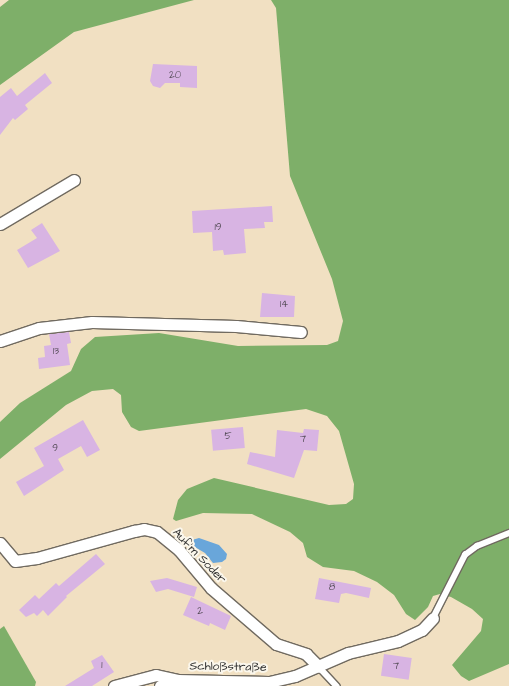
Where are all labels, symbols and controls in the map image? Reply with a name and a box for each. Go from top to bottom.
house number: 20 [169,70,181,82]
house number: 19 [215,222,221,234]
house number: 14 [280,299,288,311]
house number: 13 [53,346,59,358]
house number: 5 [224,431,232,443]
house number: 7 [300,434,306,446]
house number: 9 [52,443,58,455]
street label: Auf'm Soder [169,526,229,586]
house number: 8 [329,582,335,594]
house number: 2 [197,606,203,618]
street label: Schloßstraße [189,659,267,675]
house number: 1 [101,660,103,672]
house number: 7 [393,661,399,673]

